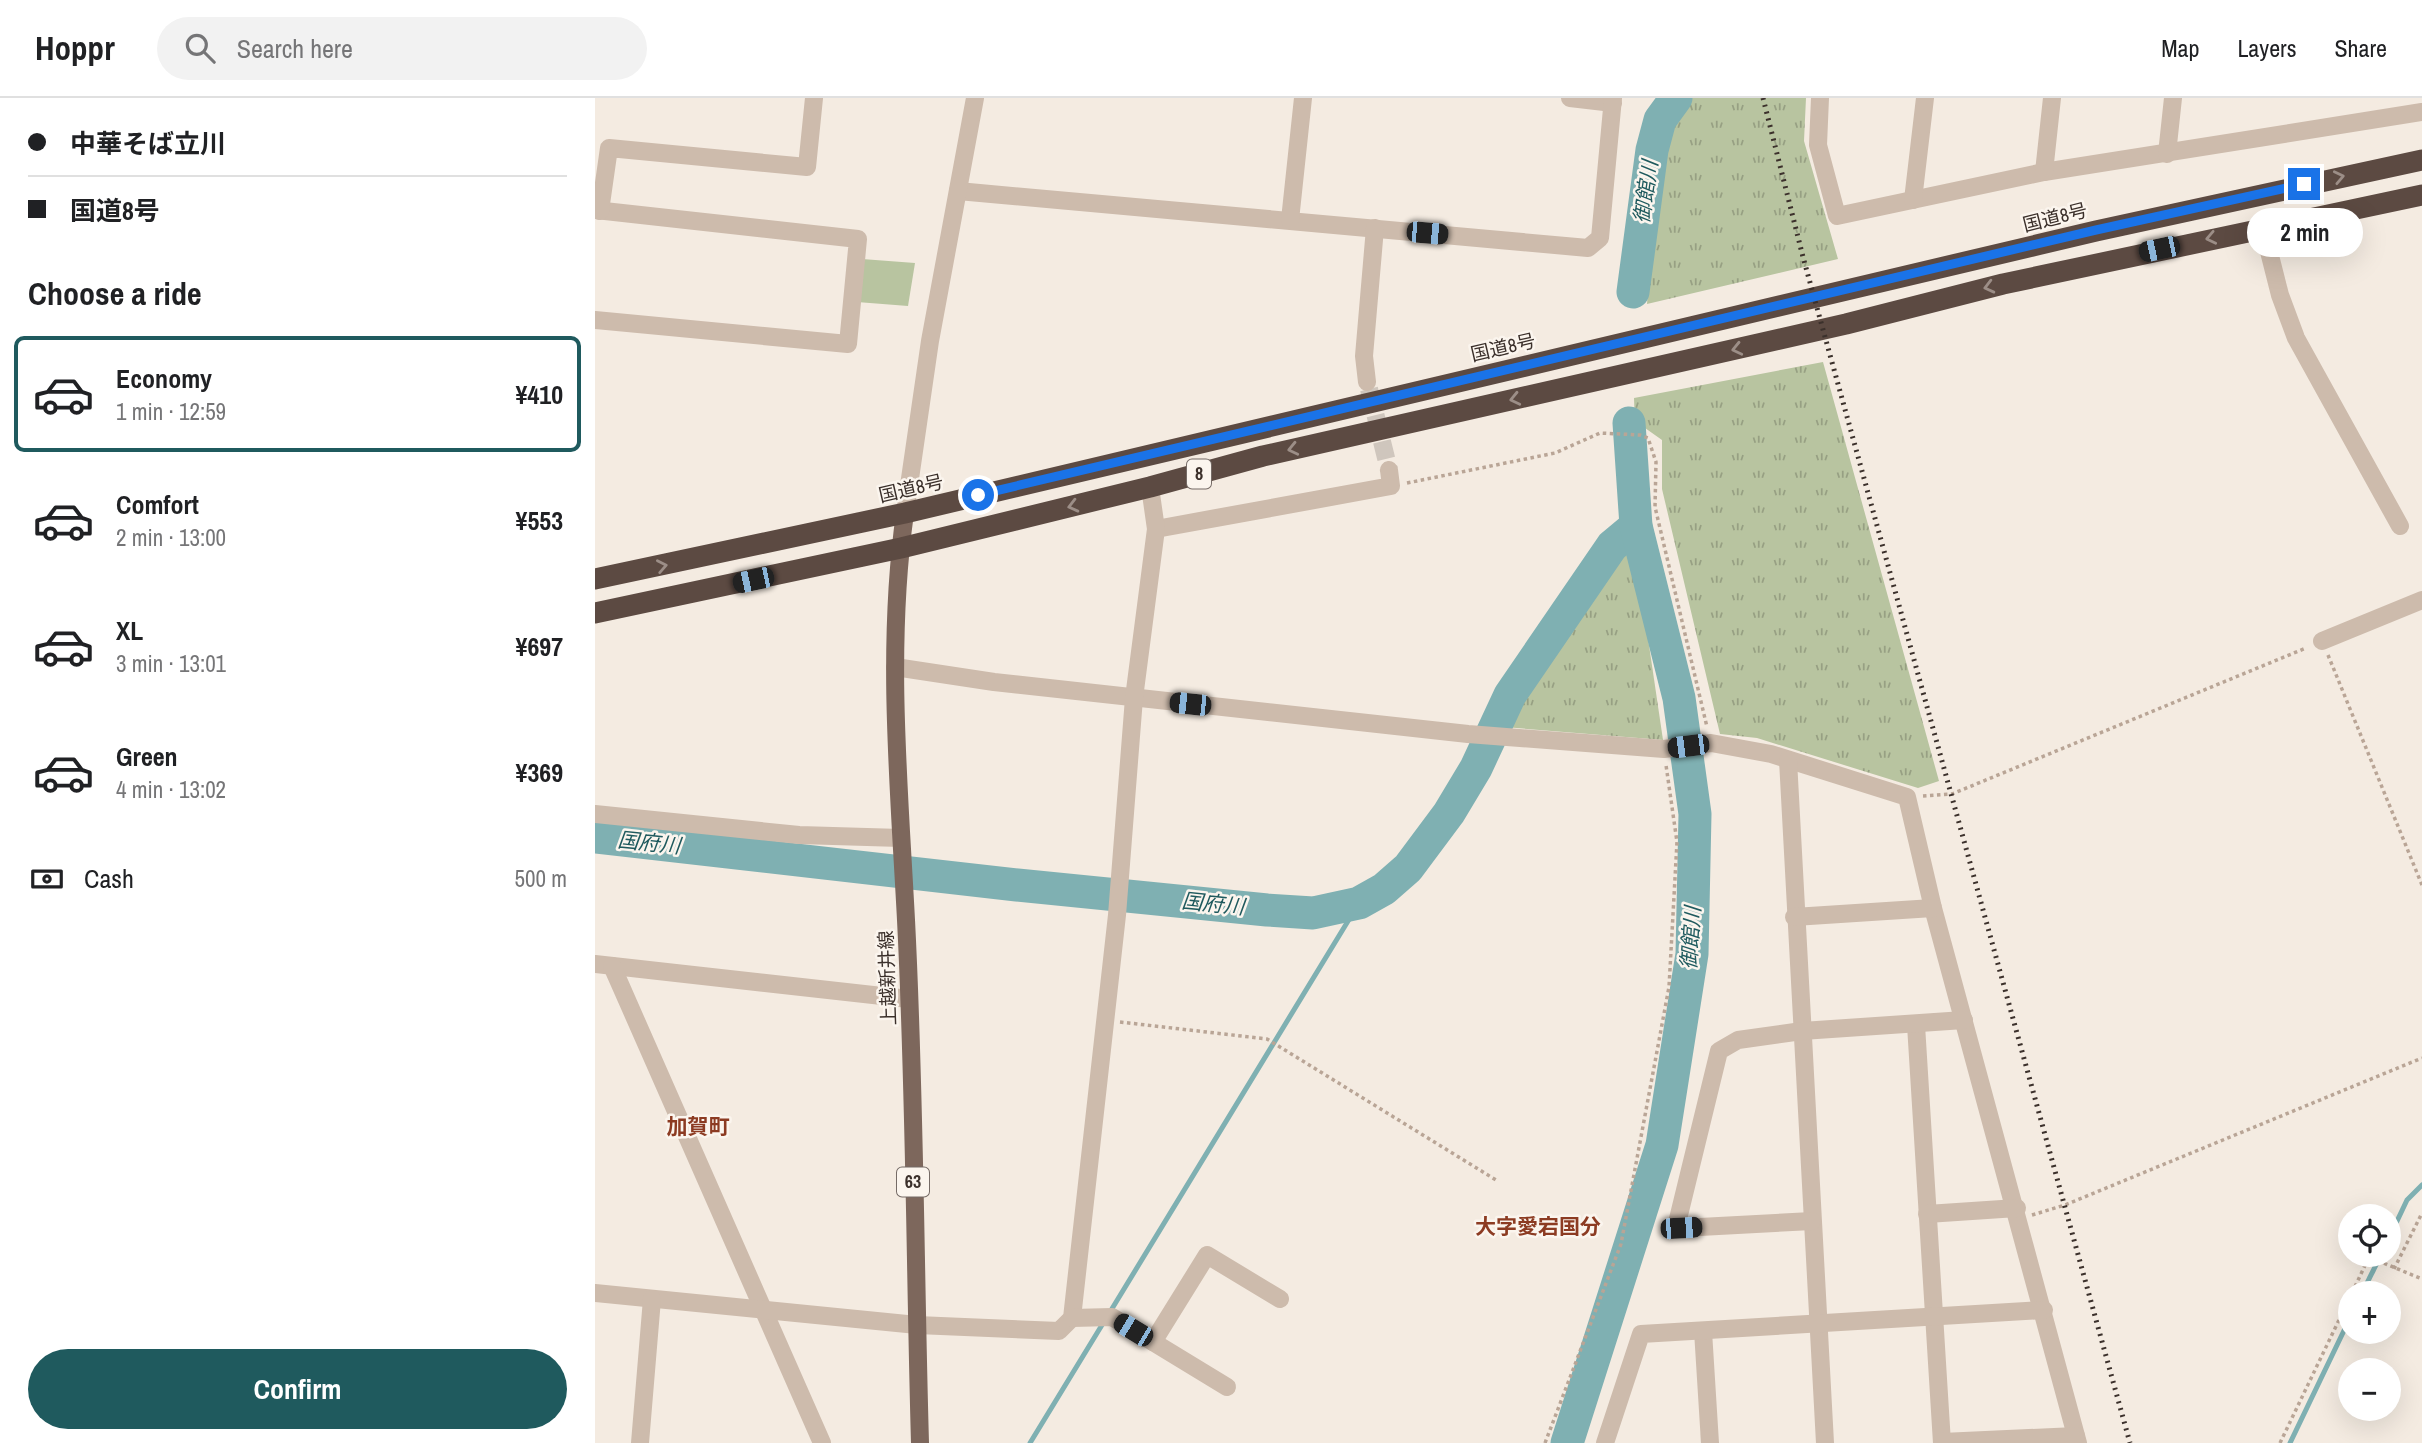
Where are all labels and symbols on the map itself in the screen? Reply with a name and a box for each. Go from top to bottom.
water label: 御館川 [1627,157,1665,225]
route end [2288,168,2320,200]
one-way arrow [2333,171,2345,186]
street label: 国道8号 [2020,196,2090,238]
callout: 2 min [2246,208,2362,258]
car [1406,221,1449,245]
one-way arrow [2205,230,2217,245]
car [2137,234,2182,264]
one-way arrow [1983,279,1995,293]
street label: 国道8号 [1468,327,1538,367]
one-way arrow [1731,340,1743,355]
one-way arrow [1509,391,1521,405]
one-way arrow [1287,441,1299,456]
road number: 8 [1187,460,1211,488]
street label: 国道8号 [876,468,946,508]
route start [962,479,994,511]
one-way arrow [1067,498,1079,512]
one-way arrow [656,559,668,574]
car [731,565,776,595]
car [1169,691,1212,717]
car [1666,733,1711,759]
water label: 国府川 [616,825,684,860]
water label: 国府川 [1180,886,1248,921]
water label: 御館川 [1674,904,1707,970]
street label: 上越新井線 [872,930,902,1026]
district label: 加賀町 [667,1112,730,1141]
road number: 63 [897,1168,929,1196]
district label: 大字愛宕国分 [1475,1212,1601,1241]
car [1660,1216,1703,1240]
car [1110,1310,1157,1350]

